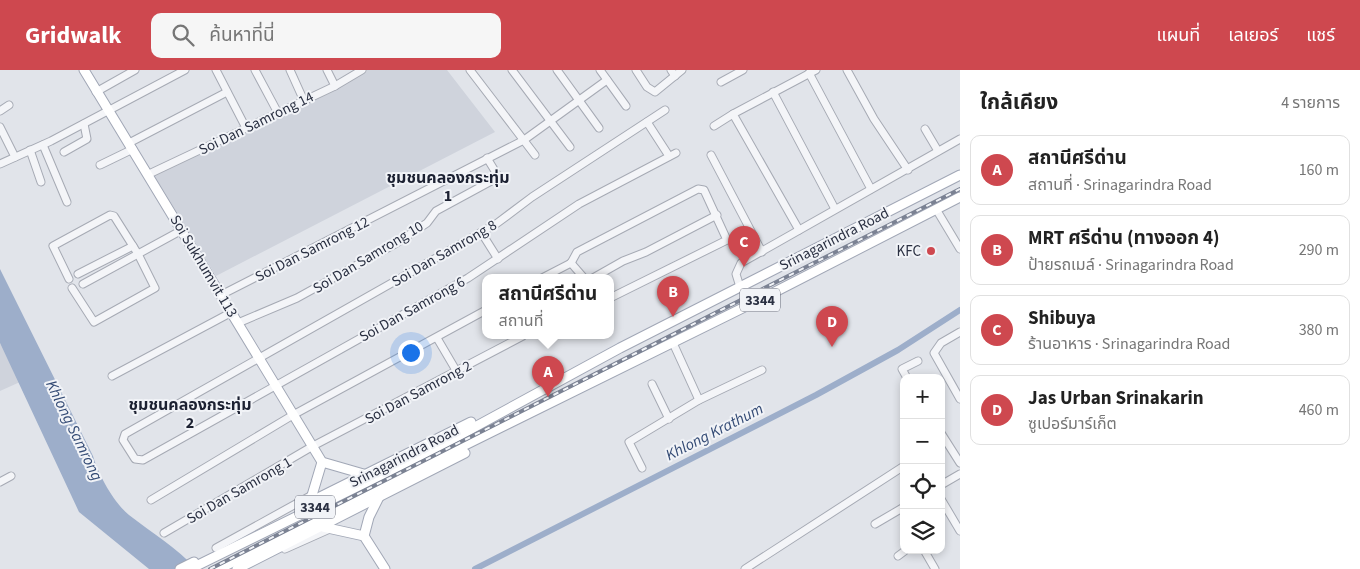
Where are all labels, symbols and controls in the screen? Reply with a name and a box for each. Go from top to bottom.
search box [151,13,501,58]
text: Gridwalk [25,18,121,53]
icon: search [169,21,197,49]
text: ค้นหาที่นี่ [209,22,275,49]
text: แผนที่ [1156,23,1200,48]
text: เลเยอร์ [1228,23,1278,48]
text: แชร์ [1306,23,1335,48]
street label: Soi Dan Samrong 14 [195,86,318,160]
text: ใกล้เคียง [980,87,1058,117]
text: 4 รายการ [1281,92,1340,114]
text: สถานีศรีด่าน [1028,145,1127,172]
text: A [992,159,1002,181]
text: 160 m [1299,159,1339,181]
district label: ชุมชนคลองกระทุ่ม 1 [386,167,510,207]
text: สถานที่ · Srinagarindra Road [1028,174,1212,196]
street label: Srinagarindra Road [776,203,893,276]
street label: Soi Sukhumvit 113 [165,211,243,322]
street label: Soi Dan Samrong 12 [251,212,373,287]
street label: Soi Dan Samrong 8 [388,215,501,292]
street label: Soi Dan Samrong 10 [309,216,428,299]
text: MRT ศรีด่าน (ทางออก 4) [1028,225,1220,252]
pin: C [728,226,760,267]
text: B [992,239,1002,261]
text: 290 m [1299,239,1339,261]
place label: KFC [896,241,921,262]
marker: KFC [925,245,937,257]
text: ป้ายรถเมล์ · Srinagarindra Road [1028,254,1234,276]
street label: Soi Dan Samrong 6 [355,272,469,347]
popup [482,274,614,339]
pin: B [657,276,689,317]
text: สถานีศรีด่าน [499,281,597,308]
road number: 3344 [740,288,780,312]
text: Shibuya [1028,305,1096,332]
pin: D [816,306,848,347]
text: สถานที่ [499,310,543,332]
text: C [992,319,1002,341]
text: 380 m [1299,319,1339,341]
text: ร้านอาหาร · Srinagarindra Road [1028,333,1231,355]
your location [398,340,424,366]
street label: Soi Dan Samrong 2 [361,355,475,429]
pin: A [532,356,564,397]
map controls [900,374,945,554]
button: + [900,374,945,419]
water label: Khlong Samrong [40,376,108,484]
text: Jas Urban Srinakarin [1028,385,1204,412]
district label: ชุมชนคลองกระทุ่ม 2 [128,394,252,434]
water label: Khlong Krathum [662,398,767,466]
text: D [992,399,1002,421]
text: 460 m [1299,399,1339,421]
text: ซูเปอร์มาร์เก็ต [1028,413,1117,435]
button: − [900,419,945,464]
street label: Srinagarindra Road [346,420,463,493]
street label: Soi Dan Samrong 1 [183,452,296,529]
button: locate [900,464,945,509]
road number: 3344 [295,496,335,518]
button: layers [900,509,945,554]

